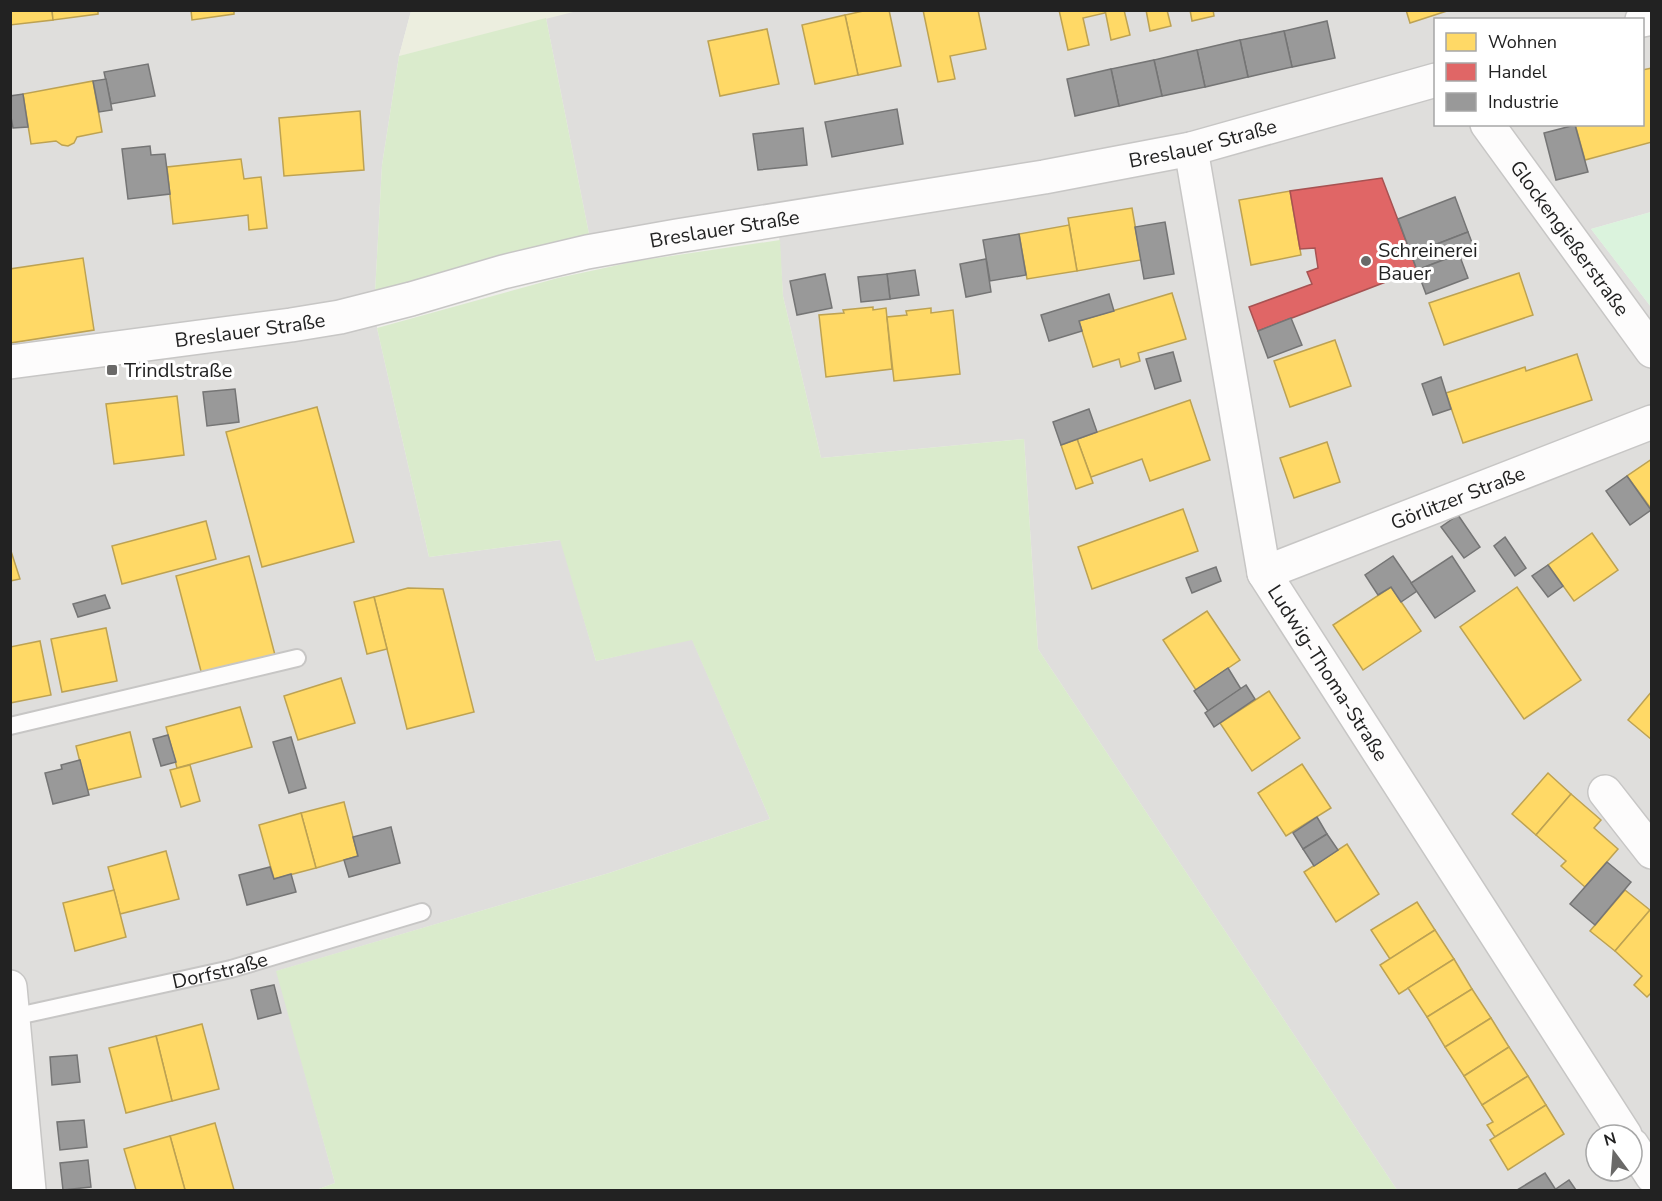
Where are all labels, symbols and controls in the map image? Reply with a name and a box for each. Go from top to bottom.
legend [1434,18,1644,126]
text: Wohnen [1488,30,1557,54]
text: Handel [1488,60,1548,84]
text: Industrie [1488,90,1559,114]
street label: Breslauer Straße [1127,112,1280,174]
street label: Glockengießerstraße [1504,155,1636,322]
street label: Breslauer Straße [647,203,801,254]
place label: Schreinerei Bauer [1378,237,1478,287]
marker: Schreinerei Bauer [1359,254,1373,268]
street label: Breslauer Straße [173,306,327,354]
place label: Trindlstraße [124,357,232,384]
marker: Trindlstraße [105,363,119,377]
street label: Görlitzer Straße [1387,459,1529,536]
street label: Ludwig-Thoma-Straße [1262,580,1395,766]
street label: Dorfstraße [170,945,271,995]
north arrow [1584,1123,1644,1183]
text: N [1601,1127,1619,1152]

